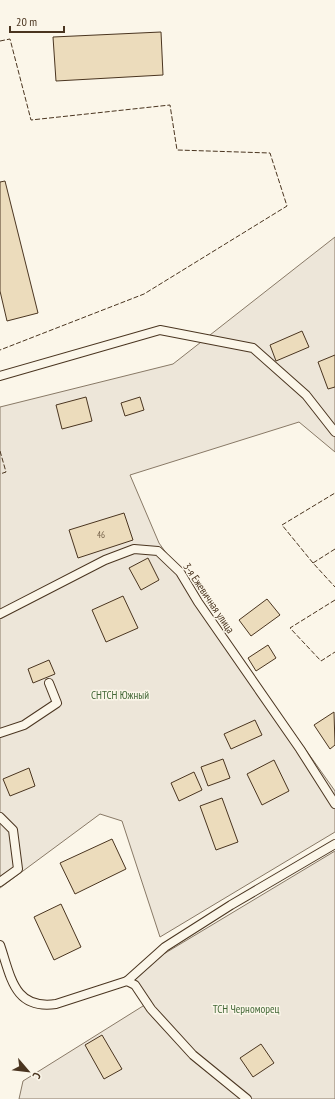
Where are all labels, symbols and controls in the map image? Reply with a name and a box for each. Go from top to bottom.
scale bar [10,8,64,34]
text: 20 m [16,14,37,29]
house number: 46 [97,529,105,540]
street label: 3-я Ежевичная улица [180,560,238,636]
park label: СНТСН Южный [91,688,149,702]
park label: ТСН Черноморец [213,1002,279,1016]
north arrow [8,1051,48,1091]
text: С [29,1070,44,1081]

